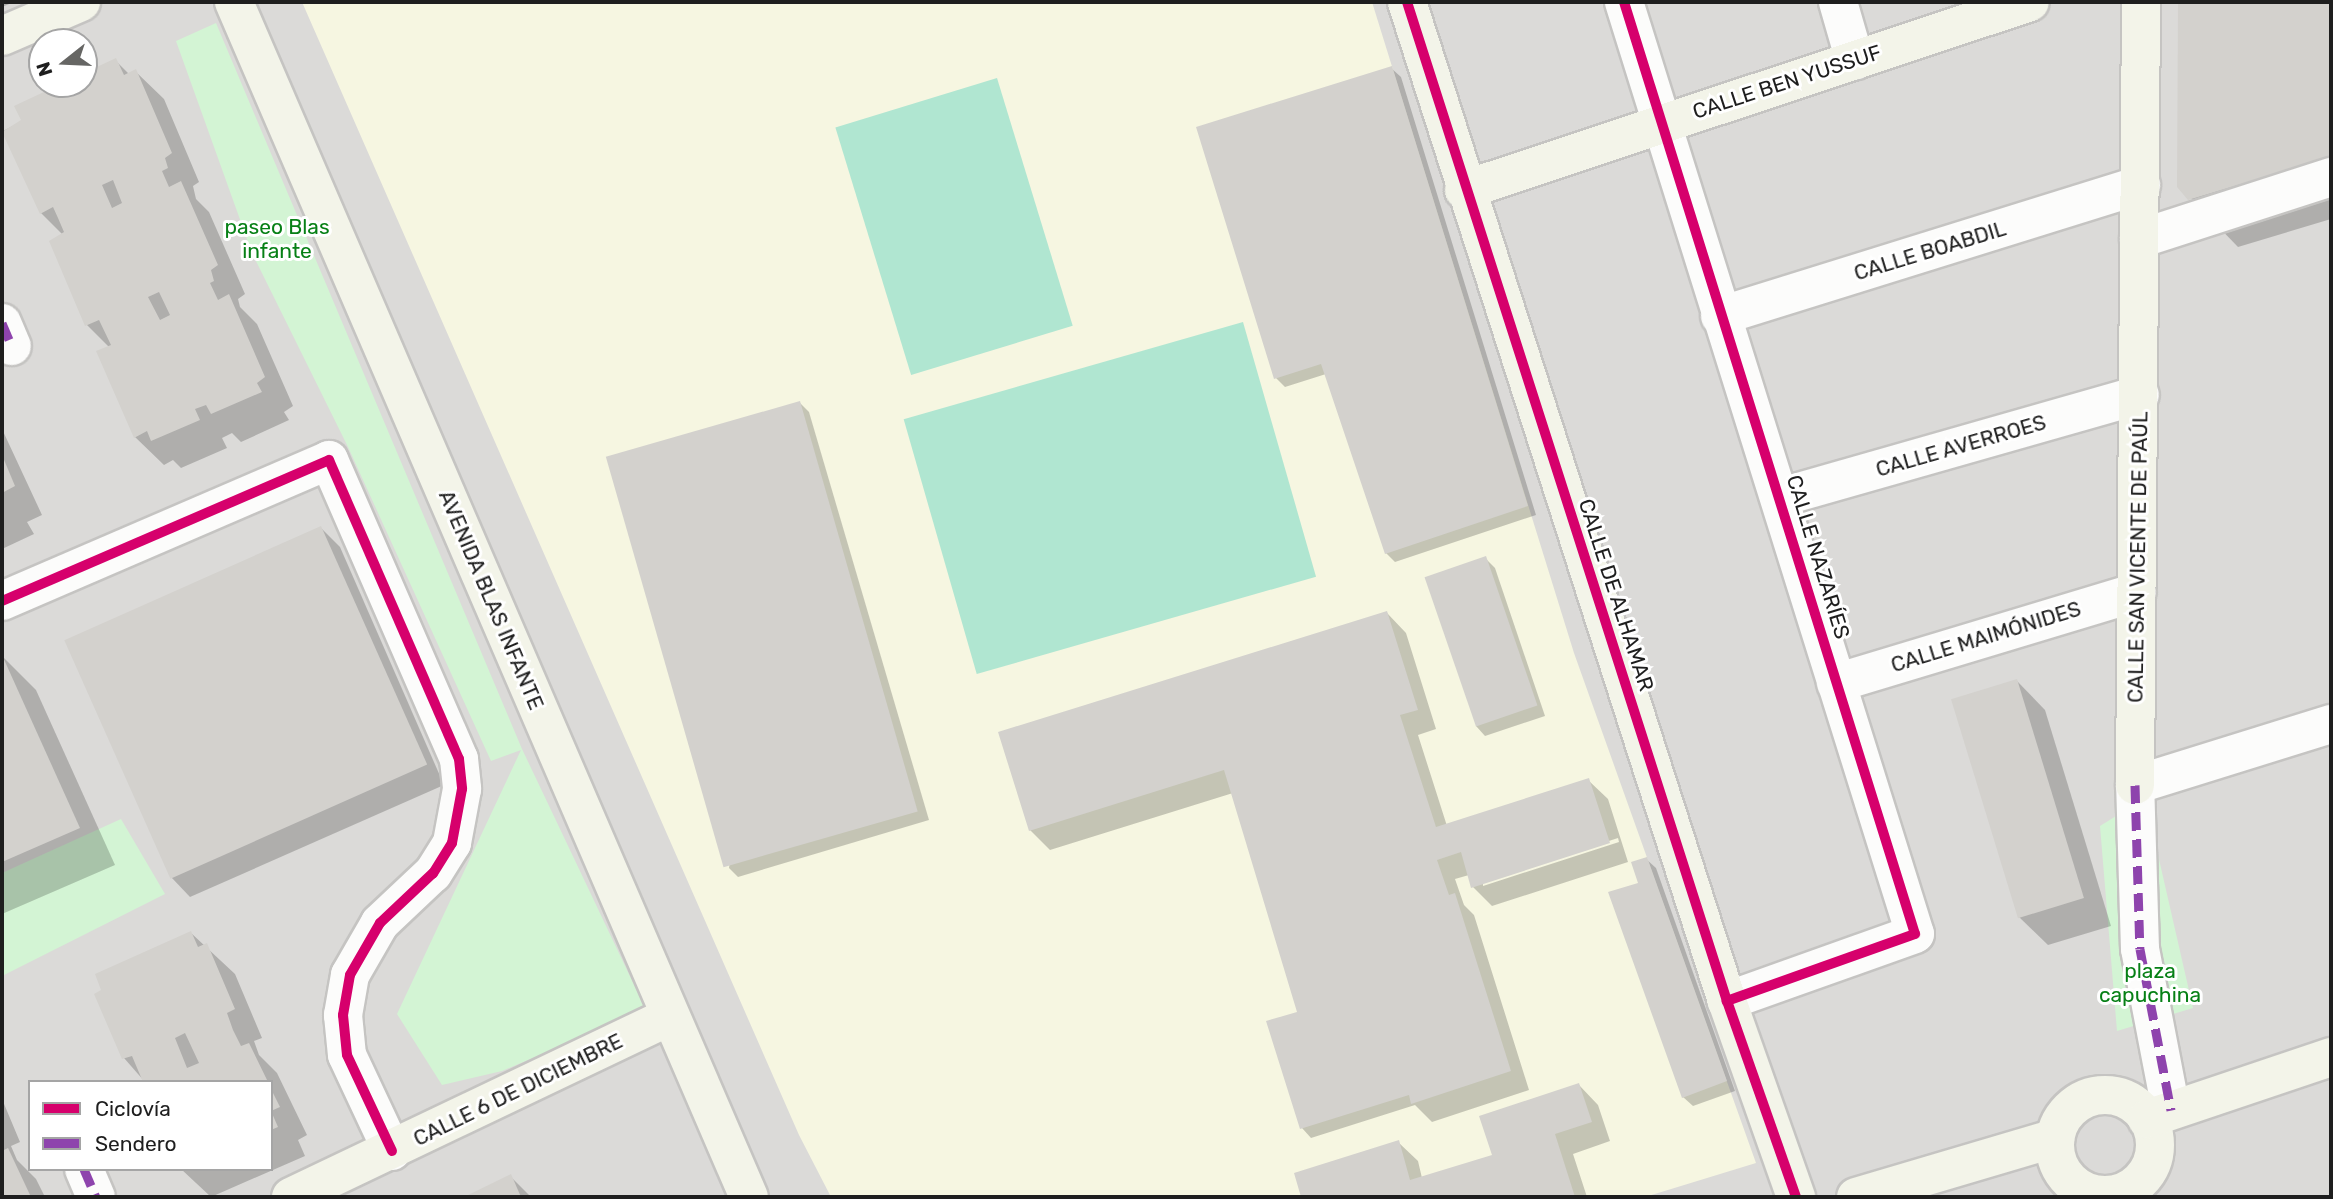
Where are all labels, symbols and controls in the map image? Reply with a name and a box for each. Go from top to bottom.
north arrow [28,28,98,98]
street label: CALLE BEN YUSSUF [1689,40,1885,124]
text: N [31,59,58,79]
park label: paseo Blas infante [224,214,330,264]
street label: CALLE BOABDIL [1851,216,2009,286]
street label: CALLE AVERROES [1873,410,2049,482]
street label: CALLE SAN VICENTE DE PAÚL [2123,411,2153,703]
street label: CALLE NAZARÍES [1781,472,1855,642]
street label: AVENIDA BLAS INFANTE [433,486,549,714]
street label: CALLE DE ALHAMAR [1573,495,1659,695]
street label: CALLE MAIMÓNIDES [1888,596,2084,678]
park label: plaza capuchina [2099,958,2201,1008]
street label: CALLE 6 DE DICIEMBRE [409,1028,627,1152]
legend [28,1080,273,1171]
text: Ciclovía [95,1096,171,1121]
text: Sendero [95,1131,177,1156]

